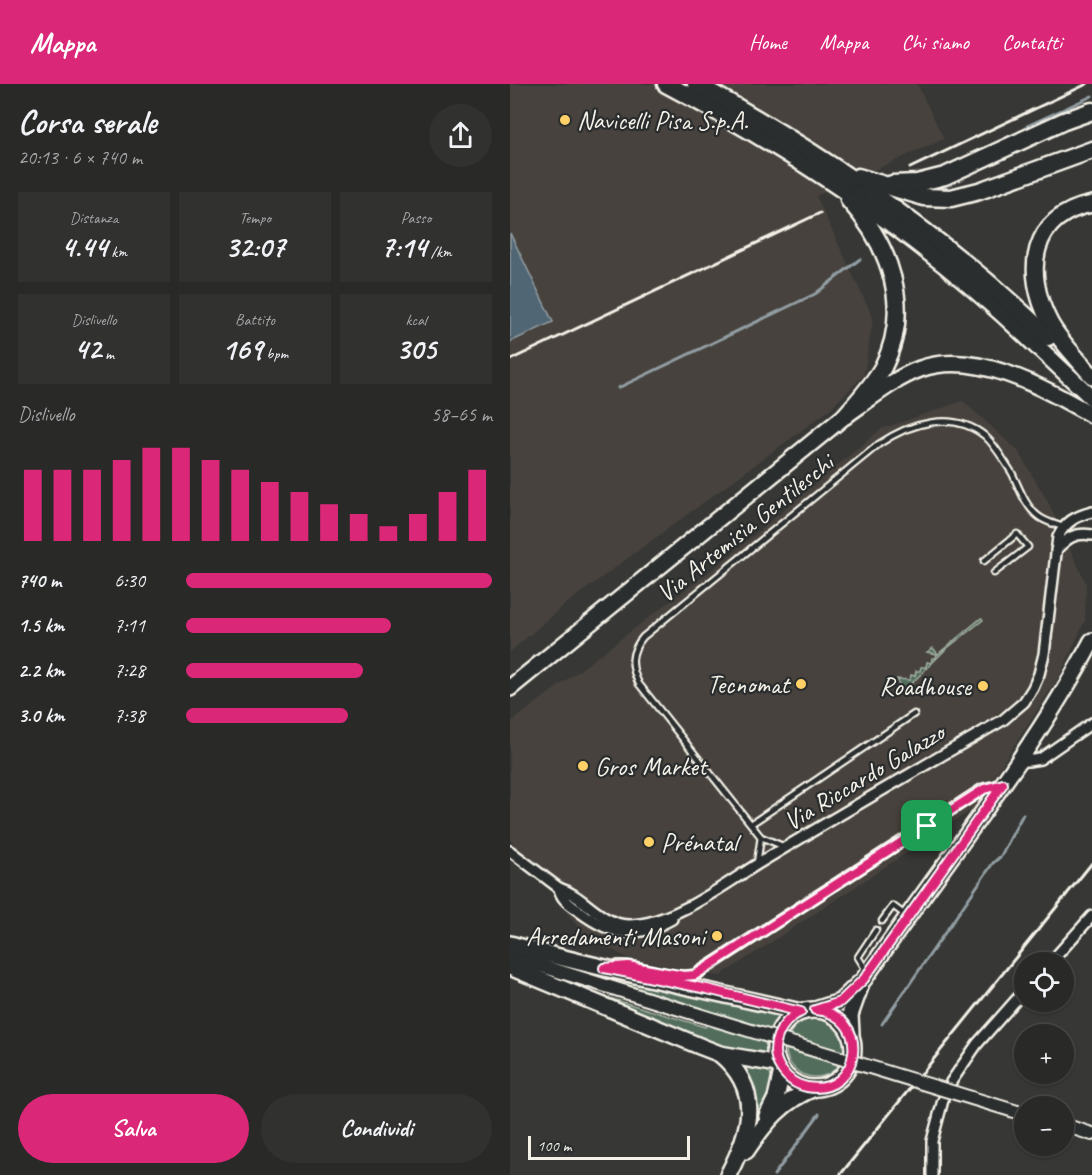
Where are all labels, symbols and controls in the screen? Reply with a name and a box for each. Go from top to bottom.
text: Mappa [30,25,96,60]
text: Home [749,29,787,55]
text: Mappa [820,29,868,55]
text: Chi siamo [901,29,969,55]
text: Contatti [1002,29,1062,55]
text: Corsa serale [18,101,157,143]
button: share [429,104,492,167]
place label: Navicelli Pisa S.p.A. [577,104,749,137]
marker: Navicelli Pisa S.p.A. [558,113,572,127]
text: 20:13 · 6 × 740 m [18,145,142,170]
text: Distanza [70,208,118,228]
text: Tempo [239,208,271,228]
text: Passo [401,208,431,228]
text: 4.44 [61,228,107,266]
text: 32:07 [225,228,285,266]
text: 7:14 [380,228,427,266]
text: km [107,242,127,262]
text: /km [427,242,452,262]
text: Dislivello [71,310,117,330]
text: Battito [235,310,275,330]
text: kcal [405,310,427,330]
text: 42 [74,330,101,368]
text: 169 [222,330,262,368]
text: 305 [396,330,436,368]
text: m [101,344,114,364]
text: bpm [262,344,288,364]
text: Dislivello [18,402,74,427]
text: 58–65 m [431,402,492,427]
street label: Via Artemisia Gentileschi [650,445,843,609]
text: 740 m [18,568,61,593]
text: 6:30 [114,568,145,593]
text: 1.5 km [18,613,64,638]
text: 7:11 [114,613,145,638]
text: 2.2 km [18,658,65,683]
text: 7:28 [114,658,145,683]
place label: Tecnomat [707,668,791,701]
place label: Roadhouse [880,670,973,703]
marker: Tecnomat [794,677,808,691]
marker: Roadhouse [976,679,990,693]
text: 3.0 km [18,703,65,728]
text: 7:38 [114,703,145,728]
street label: Via Riccardo Galazzo [778,715,953,838]
place label: Gros Market [595,750,709,783]
marker: Gros Market [576,759,590,773]
pin [901,800,952,851]
icon: arrive [910,809,943,842]
place label: Prénatal [661,826,742,859]
marker: Prénatal [642,835,656,849]
place label: Arredamenti Masoni [526,920,708,953]
marker: Arredamenti Masoni [710,929,724,943]
map controls [1014,952,1074,1156]
button: locate [1014,952,1074,1012]
button: + [1014,1024,1074,1084]
button: Salva [18,1094,249,1163]
button: Condividi [261,1094,492,1163]
button: − [1014,1096,1074,1156]
scale bar [528,1133,690,1160]
text: 100 m [537,1136,571,1156]

